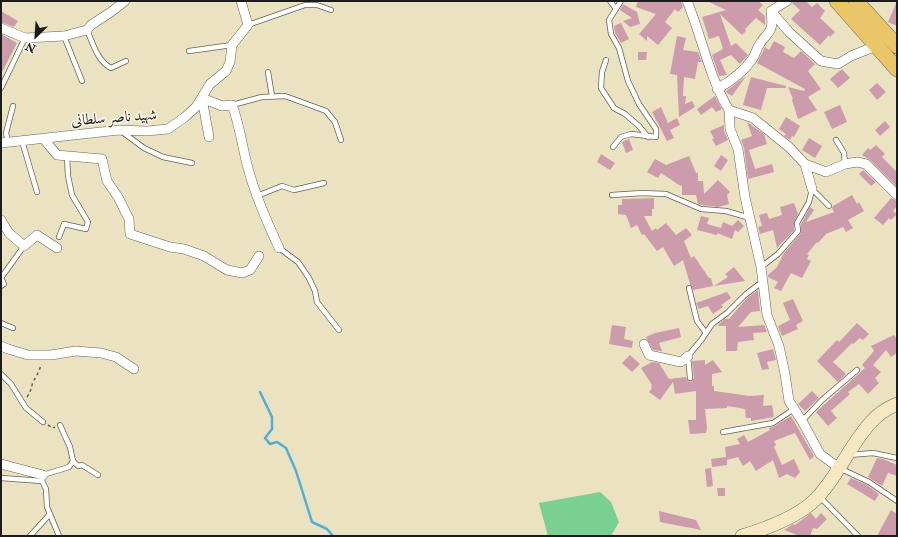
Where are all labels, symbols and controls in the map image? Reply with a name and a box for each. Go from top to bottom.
north arrow [16,16,56,56]
text: N [24,39,38,55]
street label: شهید ناصر سلطانی [71,107,157,131]

